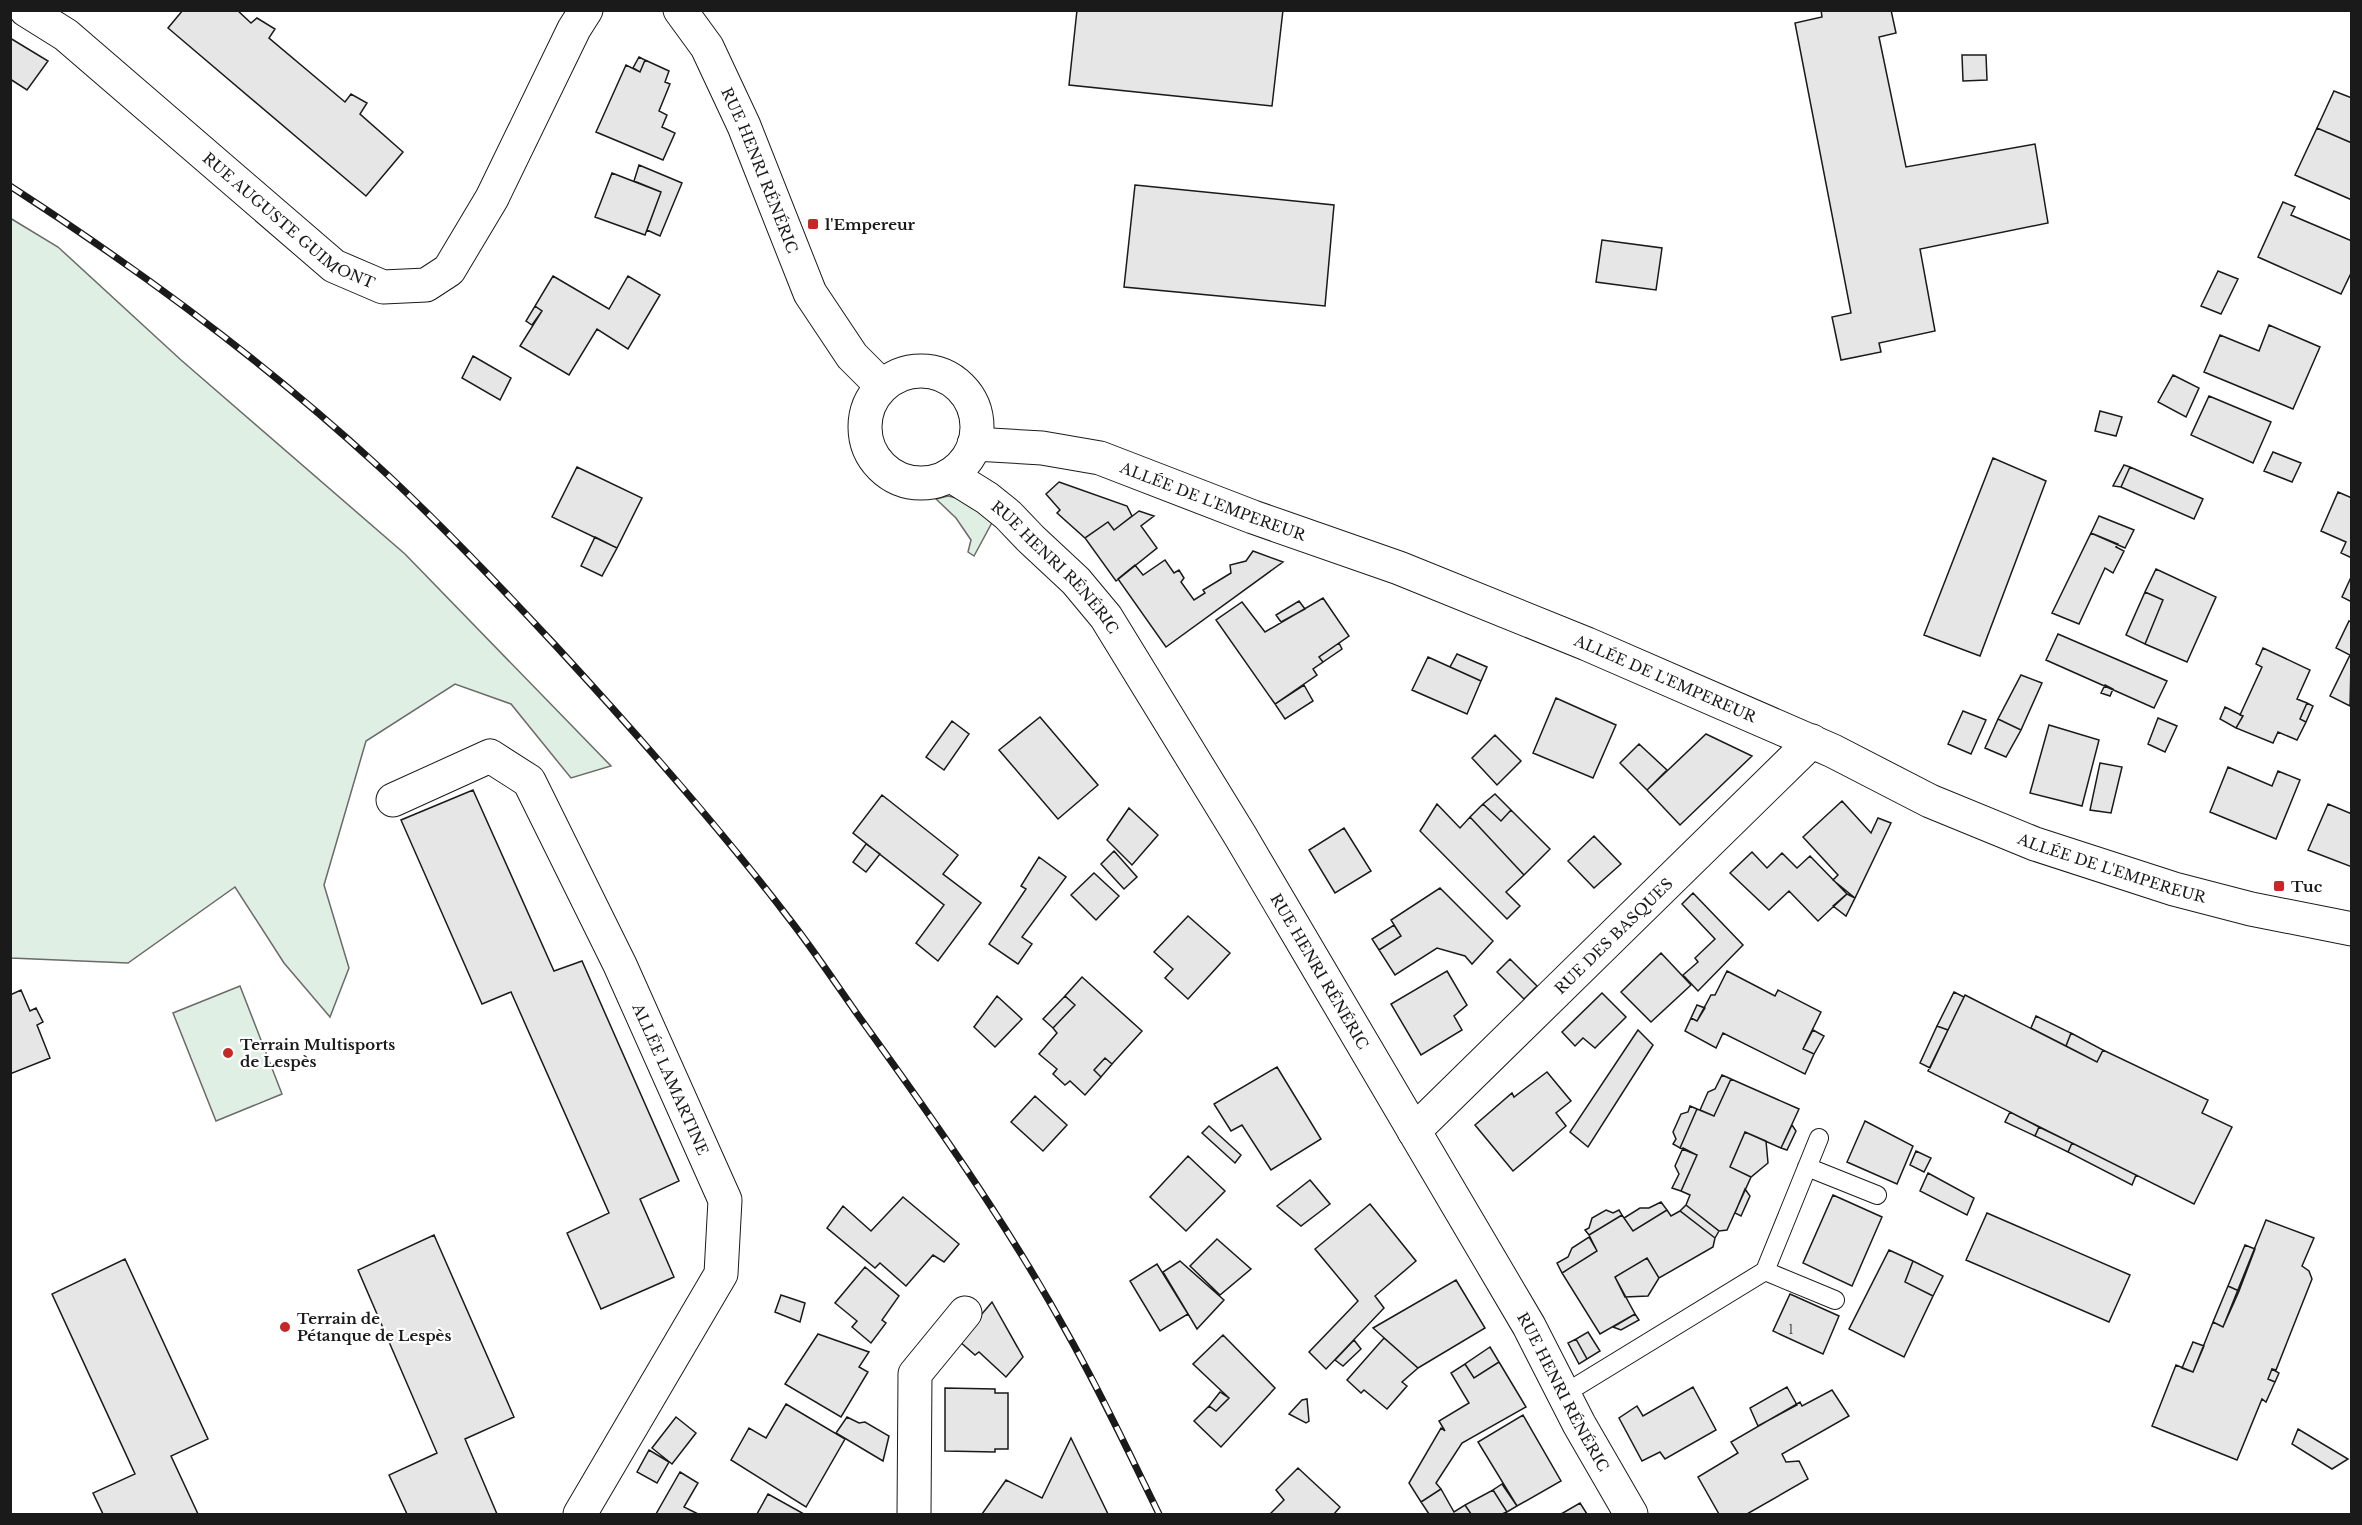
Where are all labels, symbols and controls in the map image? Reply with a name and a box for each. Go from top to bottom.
street label: RUE HENRI RÉNÉRIC [718,84,803,256]
street label: RUE AUGUSTE GUIMONT [199,148,378,292]
place label: l'Empereur [825,215,916,234]
marker: l'Empereur [806,217,820,231]
street label: ALLÉE DE L'EMPEREUR [1117,457,1309,545]
street label: RUE HENRI RÉNÉRIC [988,496,1123,637]
street label: ALLÉE DE L'EMPEREUR [1571,630,1760,727]
street label: ALLÉE DE L'EMPEREUR [2014,828,2209,907]
street label: RUE DES BASQUES [1550,874,1676,998]
place label: Tuc [2291,877,2323,896]
marker: Tuc [2272,879,2286,893]
street label: RUE HENRI RÉNÉRIC [1267,890,1373,1052]
street label: ALLÉE LAMARTINE [628,999,713,1158]
place label: Terrain Multisports de Lespès [240,1035,395,1071]
marker: Terrain Multisports de Lespès [221,1046,235,1060]
place label: Terrain de Pétanque de Lespès [297,1309,451,1345]
street label: RUE HENRI RÉNÉRIC [1513,1309,1614,1474]
marker: Terrain de Pétanque de Lespès [278,1320,292,1334]
house number: 1 [1788,1322,1794,1337]

